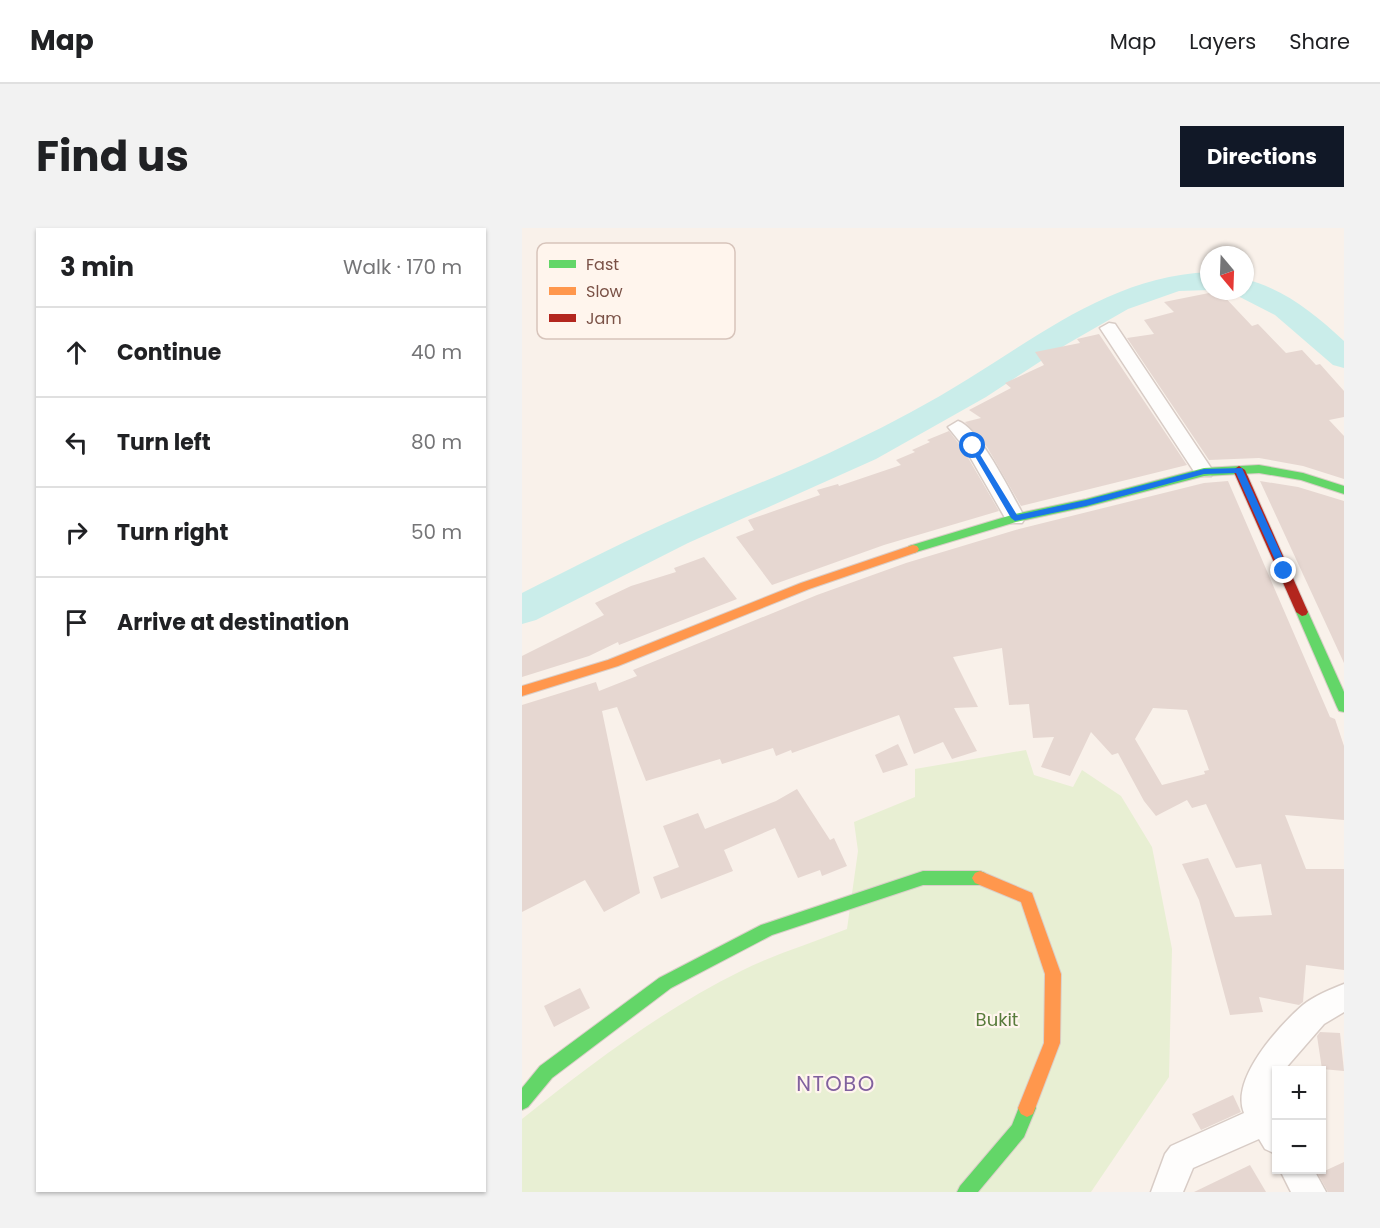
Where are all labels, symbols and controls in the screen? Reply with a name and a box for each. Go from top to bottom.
text: Map [30,21,94,60]
text: Map [1110,27,1156,56]
text: Layers [1189,27,1256,56]
text: Share [1289,27,1350,56]
button: Directions [1180,126,1344,187]
text: Find us [36,127,189,186]
legend [537,243,735,339]
north arrow [1200,246,1254,300]
text: 3 min [60,249,134,285]
text: Walk · 170 m [343,253,462,281]
text: Fast [586,253,619,276]
text: Slow [586,280,623,303]
text: Jam [586,307,622,330]
icon: ahead [60,336,93,369]
text: Continue [117,337,221,368]
text: 40 m [411,338,462,366]
icon: left [60,426,93,459]
text: Turn left [117,427,211,458]
text: 80 m [411,428,462,456]
route start [959,432,985,458]
icon: right [60,516,93,549]
text: Turn right [117,517,228,548]
text: 50 m [411,518,462,546]
route end [1270,557,1296,583]
icon: arrive [60,606,93,639]
text: Arrive at destination [117,607,349,638]
park label: Bukit [976,1007,1018,1032]
map controls [1272,1066,1326,1174]
button: + [1272,1066,1326,1120]
district label: NTOBO [796,1069,876,1098]
button: − [1272,1120,1326,1174]

